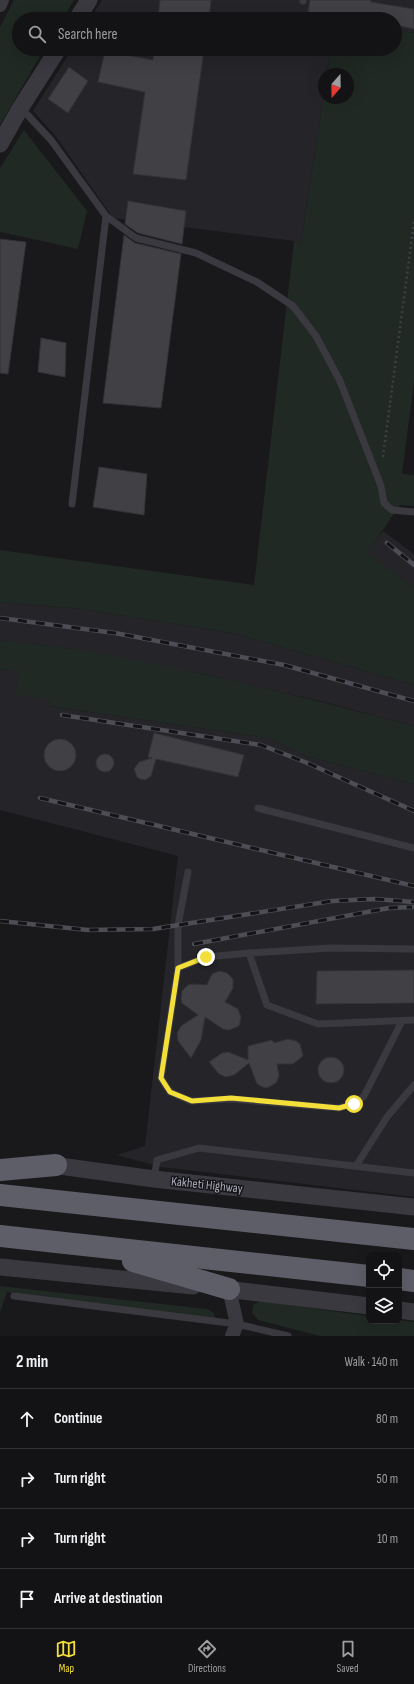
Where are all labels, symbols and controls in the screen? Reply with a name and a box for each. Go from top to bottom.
search box [12,12,402,56]
icon: search [26,23,48,45]
text: Search here [58,25,118,44]
north arrow [318,68,354,104]
route end [197,948,215,966]
route start [345,1095,363,1113]
street label: Kakheti Highway [170,1173,243,1197]
map controls [366,1252,402,1324]
button: locate [366,1252,402,1288]
button: layers [366,1288,402,1324]
text: 2 min [16,1352,48,1372]
text: Walk · 140 m [345,1354,398,1370]
icon: ahead [16,1408,38,1430]
text: Continue [54,1409,103,1428]
text: 80 m [376,1411,398,1427]
icon: right [16,1468,38,1490]
text: Turn right [54,1469,106,1488]
text: 50 m [377,1471,398,1487]
icon: right [16,1528,38,1550]
text: Turn right [54,1529,106,1548]
text: 10 m [377,1531,398,1547]
icon: arrive [16,1588,38,1610]
text: Arrive at destination [54,1589,163,1608]
tab: Map [55,1638,77,1675]
tab: Directions [188,1638,226,1675]
tab: Saved [337,1638,359,1675]

